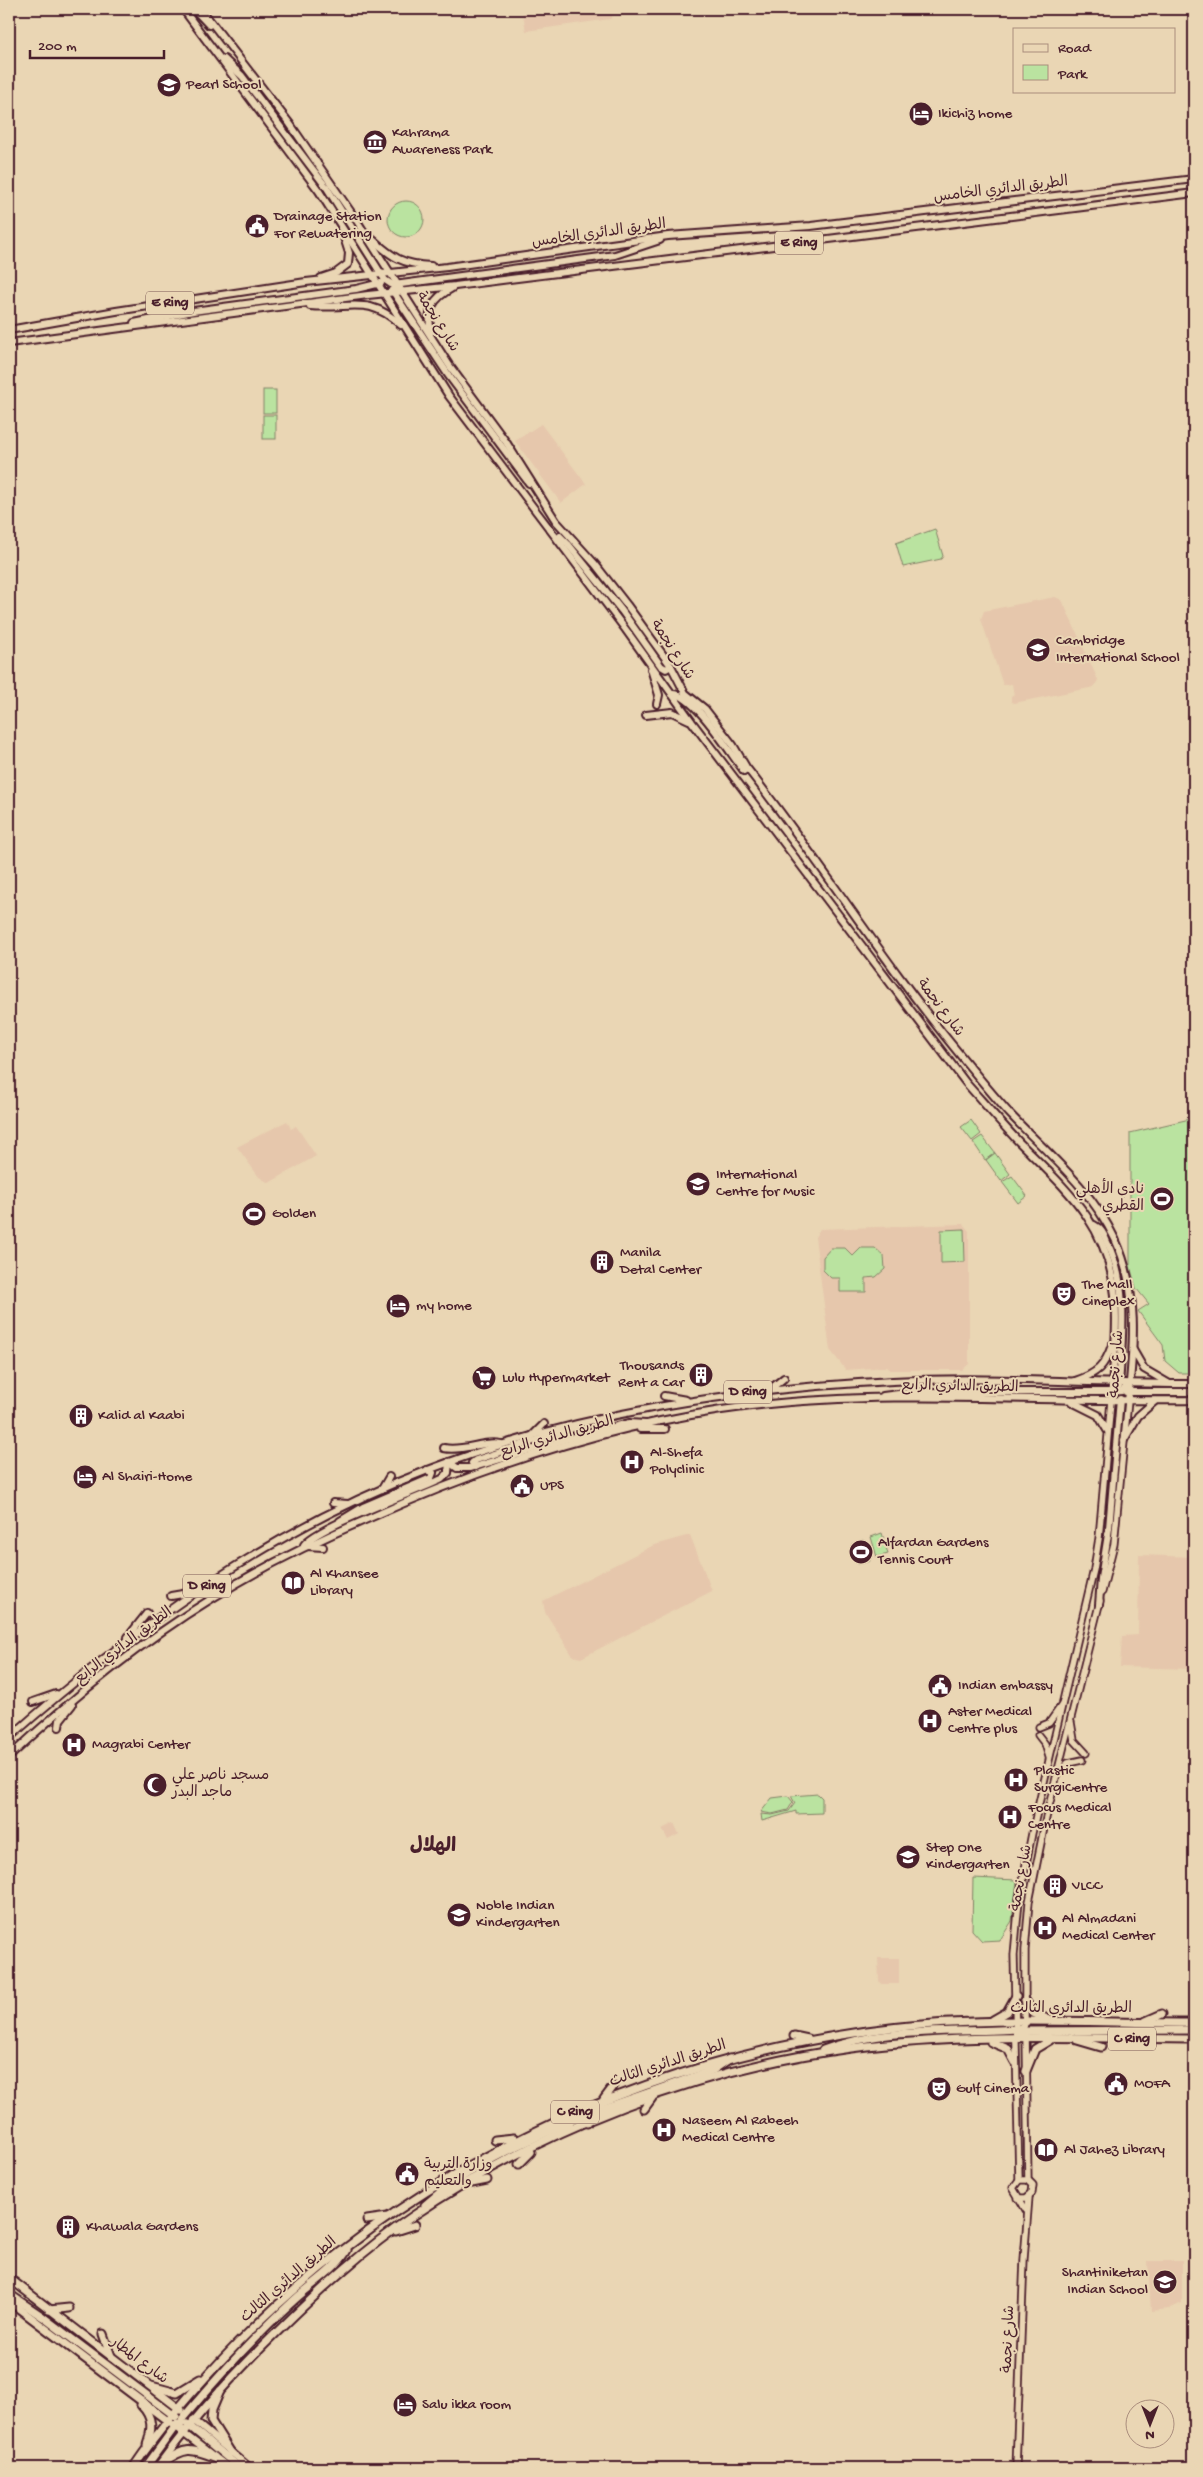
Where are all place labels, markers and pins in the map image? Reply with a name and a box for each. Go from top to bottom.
school or university icon: Pearl School [156,72,182,98]
place label: Pearl School [185,76,262,94]
hotel icon: Ikichiz home [908,101,934,127]
place label: Ikichiz home [938,105,1013,123]
place label: Kahrama Awareness Park [392,124,493,159]
museum icon: Kahrama Awareness Park [362,129,388,155]
place label: Drainage Station For Rewatering [273,208,382,243]
public building icon: Drainage Station For Rewatering [244,213,270,239]
place label: Cambridge International School [1056,632,1180,667]
school or university icon: Cambridge International School [1025,637,1051,663]
place label: International Centre for Music [716,1166,815,1201]
school or university icon: International Centre for Music [685,1171,711,1197]
place label: نادي الأهلي القطري [1076,1178,1144,1216]
sports icon: نادي الأهلي القطري [1149,1186,1175,1212]
sports icon: Golden [241,1201,267,1227]
place label: Golden [272,1205,316,1223]
place label: Manila Detal Center [619,1244,703,1279]
building icon: Manila Detal Center [589,1249,615,1275]
place label: The Mall Cineplex [1081,1276,1135,1311]
theatre icon: The Mall Cineplex [1051,1281,1077,1307]
hotel icon: my home [385,1293,411,1319]
place label: my home [416,1297,472,1315]
place label: Thousands Rent a Car [618,1357,686,1392]
building icon: Thousands Rent a Car [688,1362,714,1388]
supermarket icon: Lulu Hypermarket [471,1365,497,1391]
place label: Lulu Hypermarket [502,1369,612,1387]
building icon: Kalid al Kaabi [68,1403,94,1429]
place label: Kalid al Kaabi [98,1407,185,1425]
place label: Al-Shefa Polyclinic [649,1444,705,1479]
hospital icon: Al-Shefa Polyclinic [619,1449,645,1475]
hotel icon: Al Shairi-Home [72,1464,98,1490]
place label: Al Shairi-Home [102,1468,193,1486]
public building icon: UPS [509,1473,535,1499]
place label: UPS [540,1477,564,1495]
place label: Alfardan Gardens Tennis Court [877,1534,989,1569]
sports icon: Alfardan Gardens Tennis Court [848,1539,874,1565]
place label: Al Khansee Library [310,1565,379,1600]
library icon: Al Khansee Library [280,1570,306,1596]
public building icon: Indian embassy [927,1673,953,1699]
place label: Indian embassy [958,1677,1053,1695]
place label: Aster Medical Centre plus [948,1703,1032,1738]
hospital icon: Aster Medical Centre plus [917,1708,943,1734]
hospital icon: Magrabi Center [61,1732,87,1758]
place label: Magrabi Center [92,1736,191,1754]
place label: Plastic SurgiCentre [1033,1762,1108,1797]
place label: مسجد ناصر علي ماجد البدر [171,1767,269,1802]
hospital icon: Plastic SurgiCentre [1003,1767,1029,1793]
mosque icon: مسجد ناصر علي ماجد البدر [142,1772,168,1798]
place label: Focus Medical Centre [1027,1799,1112,1834]
hospital icon: Focus Medical Centre [997,1804,1023,1830]
place label: Step One Kindergarten [926,1839,1010,1874]
school or university icon: Step One Kindergarten [895,1844,921,1870]
building icon: VLCC [1042,1873,1068,1899]
place label: VLCC [1071,1877,1103,1895]
place label: Noble Indian Kindergarten [476,1897,560,1932]
school or university icon: Noble Indian Kindergarten [446,1902,472,1928]
place label: Al Almadani Medical Center [1062,1910,1156,1945]
hospital icon: Al Almadani Medical Center [1032,1915,1058,1941]
public building icon: MOFA [1103,2071,1129,2097]
place label: MOFA [1134,2075,1171,2093]
theatre icon: Gulf Cinema [926,2076,952,2102]
place label: Gulf Cinema [956,2080,1030,2098]
place label: Naseem Al Rabeeh Medical Centre [682,2112,799,2147]
hospital icon: Naseem Al Rabeeh Medical Centre [651,2117,677,2143]
library icon: Al Jahez Library [1033,2137,1059,2163]
place label: Al Jahez Library [1064,2141,1166,2159]
place label: وزارة التربية والتعليم [424,2156,492,2192]
public building icon: وزارة التربية والتعليم [394,2161,420,2187]
building icon: Khawala Gardens [55,2214,81,2240]
place label: Khawala Gardens [86,2218,199,2236]
place label: Shantiniketan Indian School [1062,2264,1148,2299]
school or university icon: Shantiniketan Indian School [1152,2269,1178,2295]
hotel icon: Salu ikka room [392,2392,418,2418]
place label: Salu ikka room [422,2396,512,2414]

